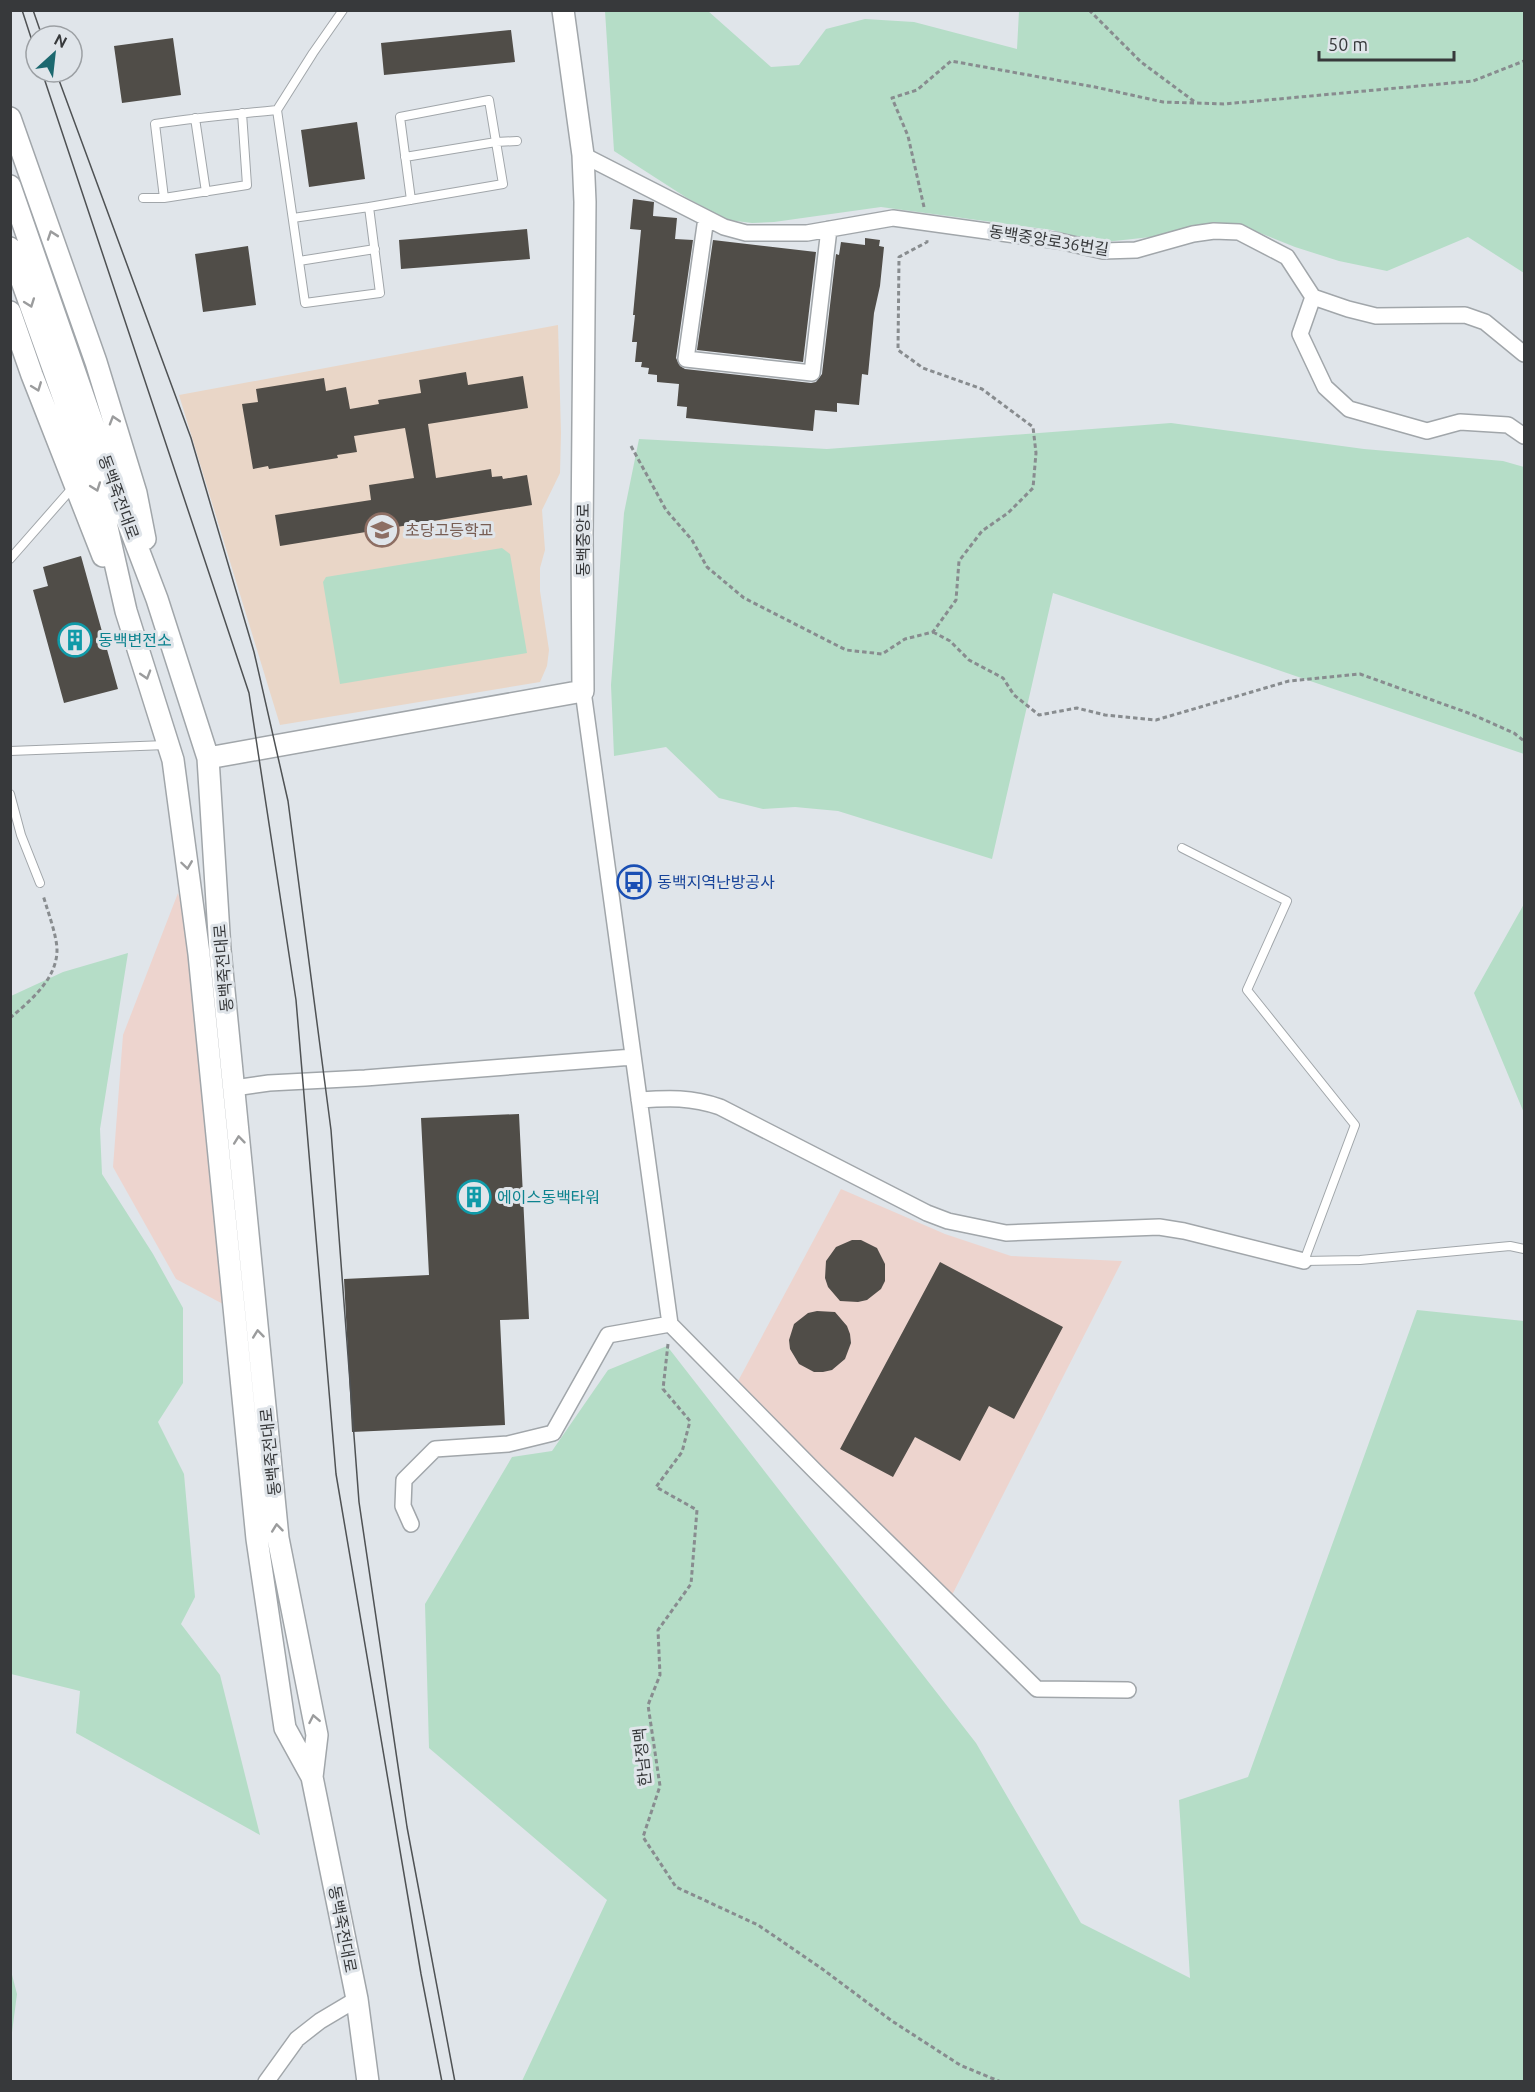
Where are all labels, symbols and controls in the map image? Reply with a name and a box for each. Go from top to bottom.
north arrow [24,24,84,84]
scale bar [1319,24,1454,62]
text: N [51,30,70,51]
text: 50 m [1328,34,1368,54]
street label: 동백중앙로36번길 [988,222,1110,258]
one-way arrow [47,230,60,240]
one-way arrow [23,297,36,308]
one-way arrow [30,381,42,392]
one-way arrow [109,415,121,426]
street label: 동백죽전대로 [95,452,143,542]
one-way arrow [88,481,101,492]
street label: 동백중앙로 [574,503,592,577]
school or university icon: 초당고등학교 [364,512,400,548]
place label: 초당고등학교 [405,521,493,539]
building icon: 동백변전소 [57,622,93,658]
place label: 동백변전소 [98,631,172,649]
one-way arrow [139,669,151,680]
one-way arrow [181,861,193,870]
bus stop icon: 동백지역난방공사 [616,864,652,900]
place label: 동백지역난방공사 [657,873,775,891]
street label: 동백죽전대로 [210,923,236,1013]
one-way arrow [233,1135,246,1144]
building icon: 에이스동백타워 [456,1179,492,1215]
place label: 에이스동백타워 [497,1188,600,1206]
one-way arrow [252,1329,265,1338]
street label: 동백죽전대로 [256,1407,284,1497]
one-way arrow [271,1523,284,1532]
one-way arrow [308,1715,321,1725]
street label: 한남정맥 [630,1727,654,1787]
street label: 동백죽전대로 [326,1884,360,1974]

